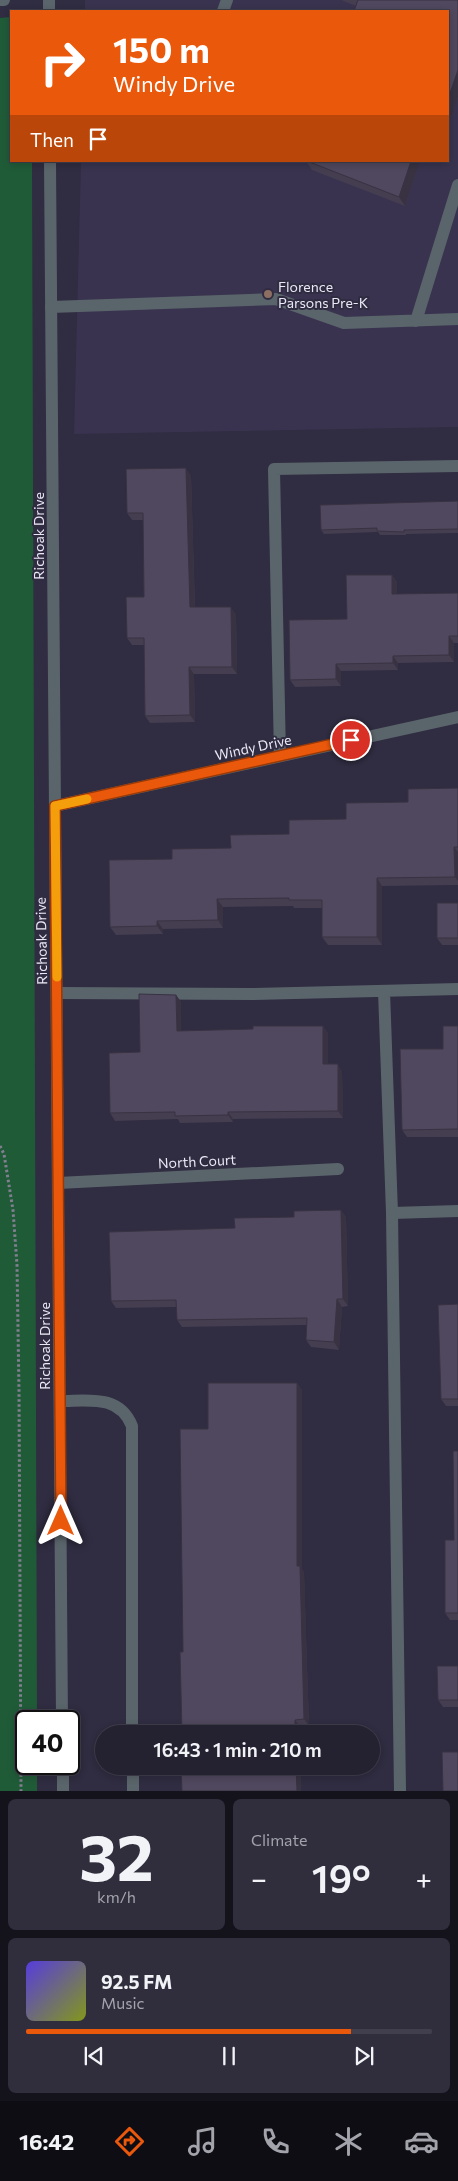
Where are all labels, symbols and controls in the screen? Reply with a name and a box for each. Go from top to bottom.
text: 150 m [113,27,210,70]
icon: right [30,30,95,95]
text: Windy Drive [113,70,235,97]
icon: arrive [84,125,112,153]
text: Then [30,128,74,151]
place label: Florence Parsons Pre-K [278,278,368,311]
marker: Florence Parsons Pre-K [262,288,274,300]
street label: Richoak Drive [30,492,47,580]
pin [330,719,372,761]
icon: arrive [337,726,365,754]
street label: Windy Drive [213,731,293,763]
street label: Richoak Drive [32,897,50,985]
street label: North Court [158,1150,237,1172]
street label: Richoak Drive [36,1302,53,1390]
position arrow [34,1494,86,1546]
speed limit sign: 40 [15,1710,80,1775]
text: 16:43 · 1 min · 210 m [153,1738,322,1761]
text: 32 [79,1815,154,1894]
text: Climate [251,1830,307,1849]
text: 19° [312,1854,371,1901]
text: − [251,1861,267,1895]
text: + [416,1861,432,1895]
text: km/h [97,1887,136,1906]
text: 92.5 FM [101,1970,172,1993]
text: Music [101,1993,145,2012]
icon: previous [80,2042,108,2070]
icon: pause [215,2042,243,2070]
icon: next [350,2042,378,2070]
icon: directions [112,2124,147,2159]
icon: music [185,2124,220,2159]
icon: phone [258,2124,293,2159]
icon: climate [331,2124,366,2159]
icon: car [404,2124,439,2159]
text: 16:42 [19,2128,74,2155]

